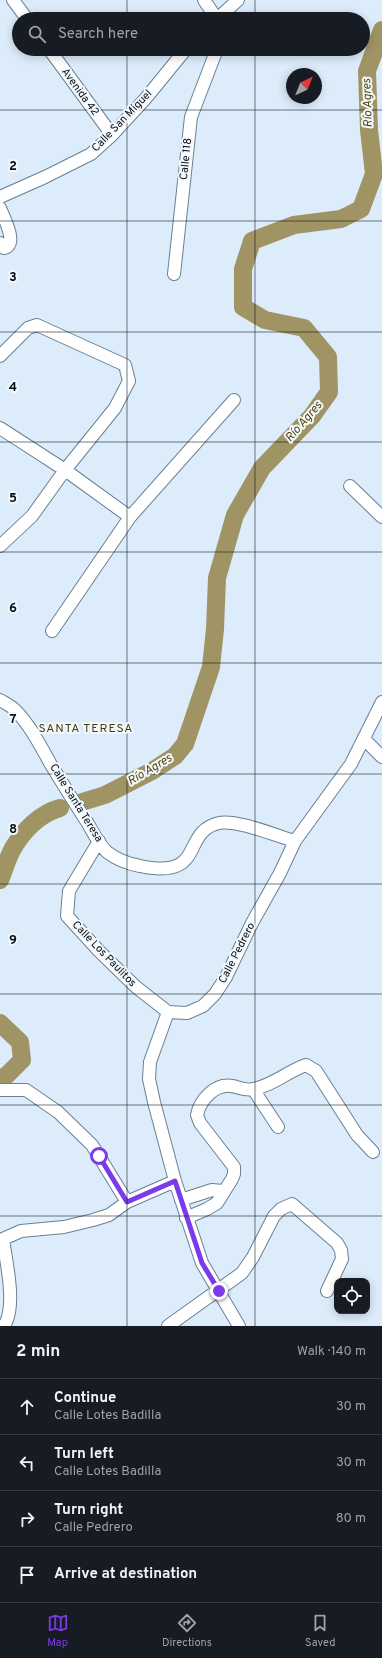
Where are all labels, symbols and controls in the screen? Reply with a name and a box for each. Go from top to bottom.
search box [12,12,370,56]
icon: search [26,23,48,45]
text: Search here [58,25,138,44]
street label: Avenida 42 [58,65,102,119]
north arrow [286,68,322,104]
water label: Río Agres [359,78,377,128]
street label: Calle San Miguel [89,87,155,155]
street label: Calle 118 [177,137,195,181]
text: 2 [9,159,17,175]
text: 3 [9,270,17,286]
text: 4 [9,380,17,396]
water label: Río Agres [282,398,327,446]
text: 5 [9,491,17,507]
text: 6 [9,601,17,617]
text: 7 [10,712,17,728]
district label: SANTA TERESA [39,721,133,737]
water label: Río Agres [125,750,176,790]
street label: Calle Santa Teresa [46,761,106,845]
text: 8 [9,822,17,838]
street label: Calle Los Paulitos [69,918,139,990]
street label: Calle Pedrero [216,920,258,986]
text: 9 [9,933,17,949]
route start [90,1147,108,1165]
map controls [334,1278,370,1314]
button: locate [334,1278,370,1314]
route end [210,1282,228,1300]
text: 2 min [16,1341,60,1363]
text: Walk · 140 m [297,1344,366,1360]
text: Continue [54,1389,116,1408]
icon: ahead [16,1396,38,1418]
text: 30 m [336,1399,366,1415]
text: Calle Lotes Badilla [54,1408,161,1424]
text: Turn left [54,1445,114,1464]
icon: left [16,1452,38,1474]
text: 30 m [336,1455,366,1471]
text: Calle Lotes Badilla [54,1464,161,1480]
text: Turn right [54,1501,123,1520]
icon: right [16,1508,38,1530]
text: 80 m [336,1511,366,1527]
text: Calle Pedrero [54,1520,133,1536]
icon: arrive [16,1564,38,1586]
text: Arrive at destination [54,1565,197,1584]
tab: Map [47,1612,69,1650]
tab: Directions [162,1612,212,1650]
tab: Saved [305,1612,335,1650]

